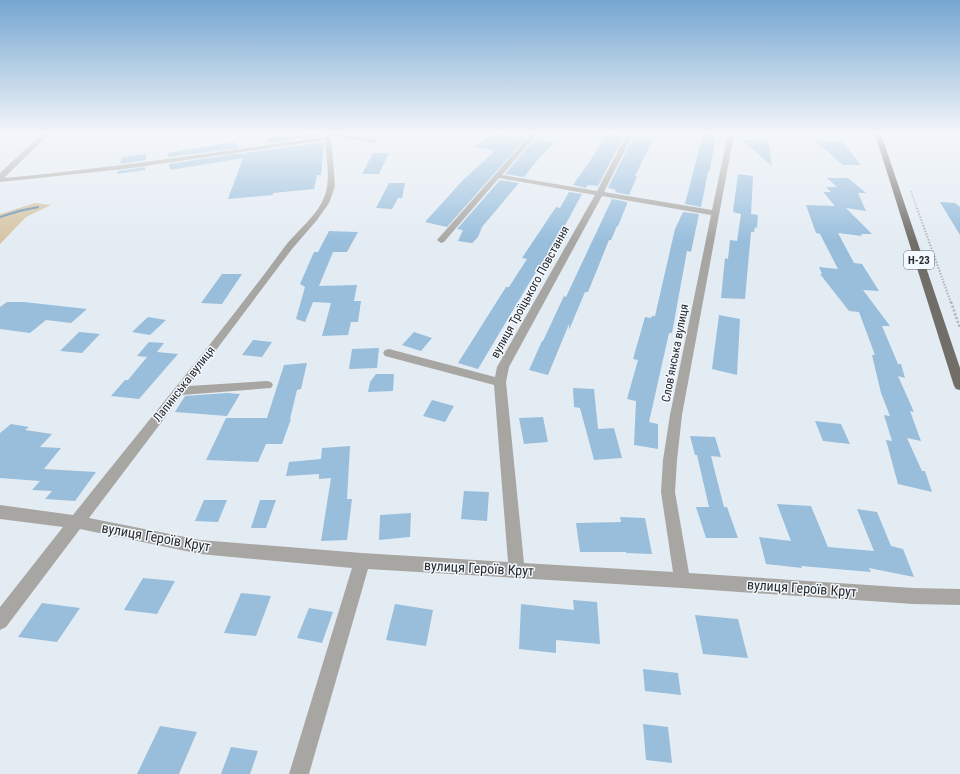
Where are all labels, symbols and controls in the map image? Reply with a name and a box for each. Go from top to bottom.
street label: вулиця Троїцького Повстання [488,224,572,360]
road number: Н-23 [904,251,934,269]
street label: Словʼянська вулиця [659,303,691,403]
street label: Лапинська вулиця [150,343,218,425]
street label: вулиця Героїв Крут [100,520,212,554]
street label: вулиця Героїв Крут [424,557,534,579]
street label: вулиця Героїв Крут [747,576,858,600]

